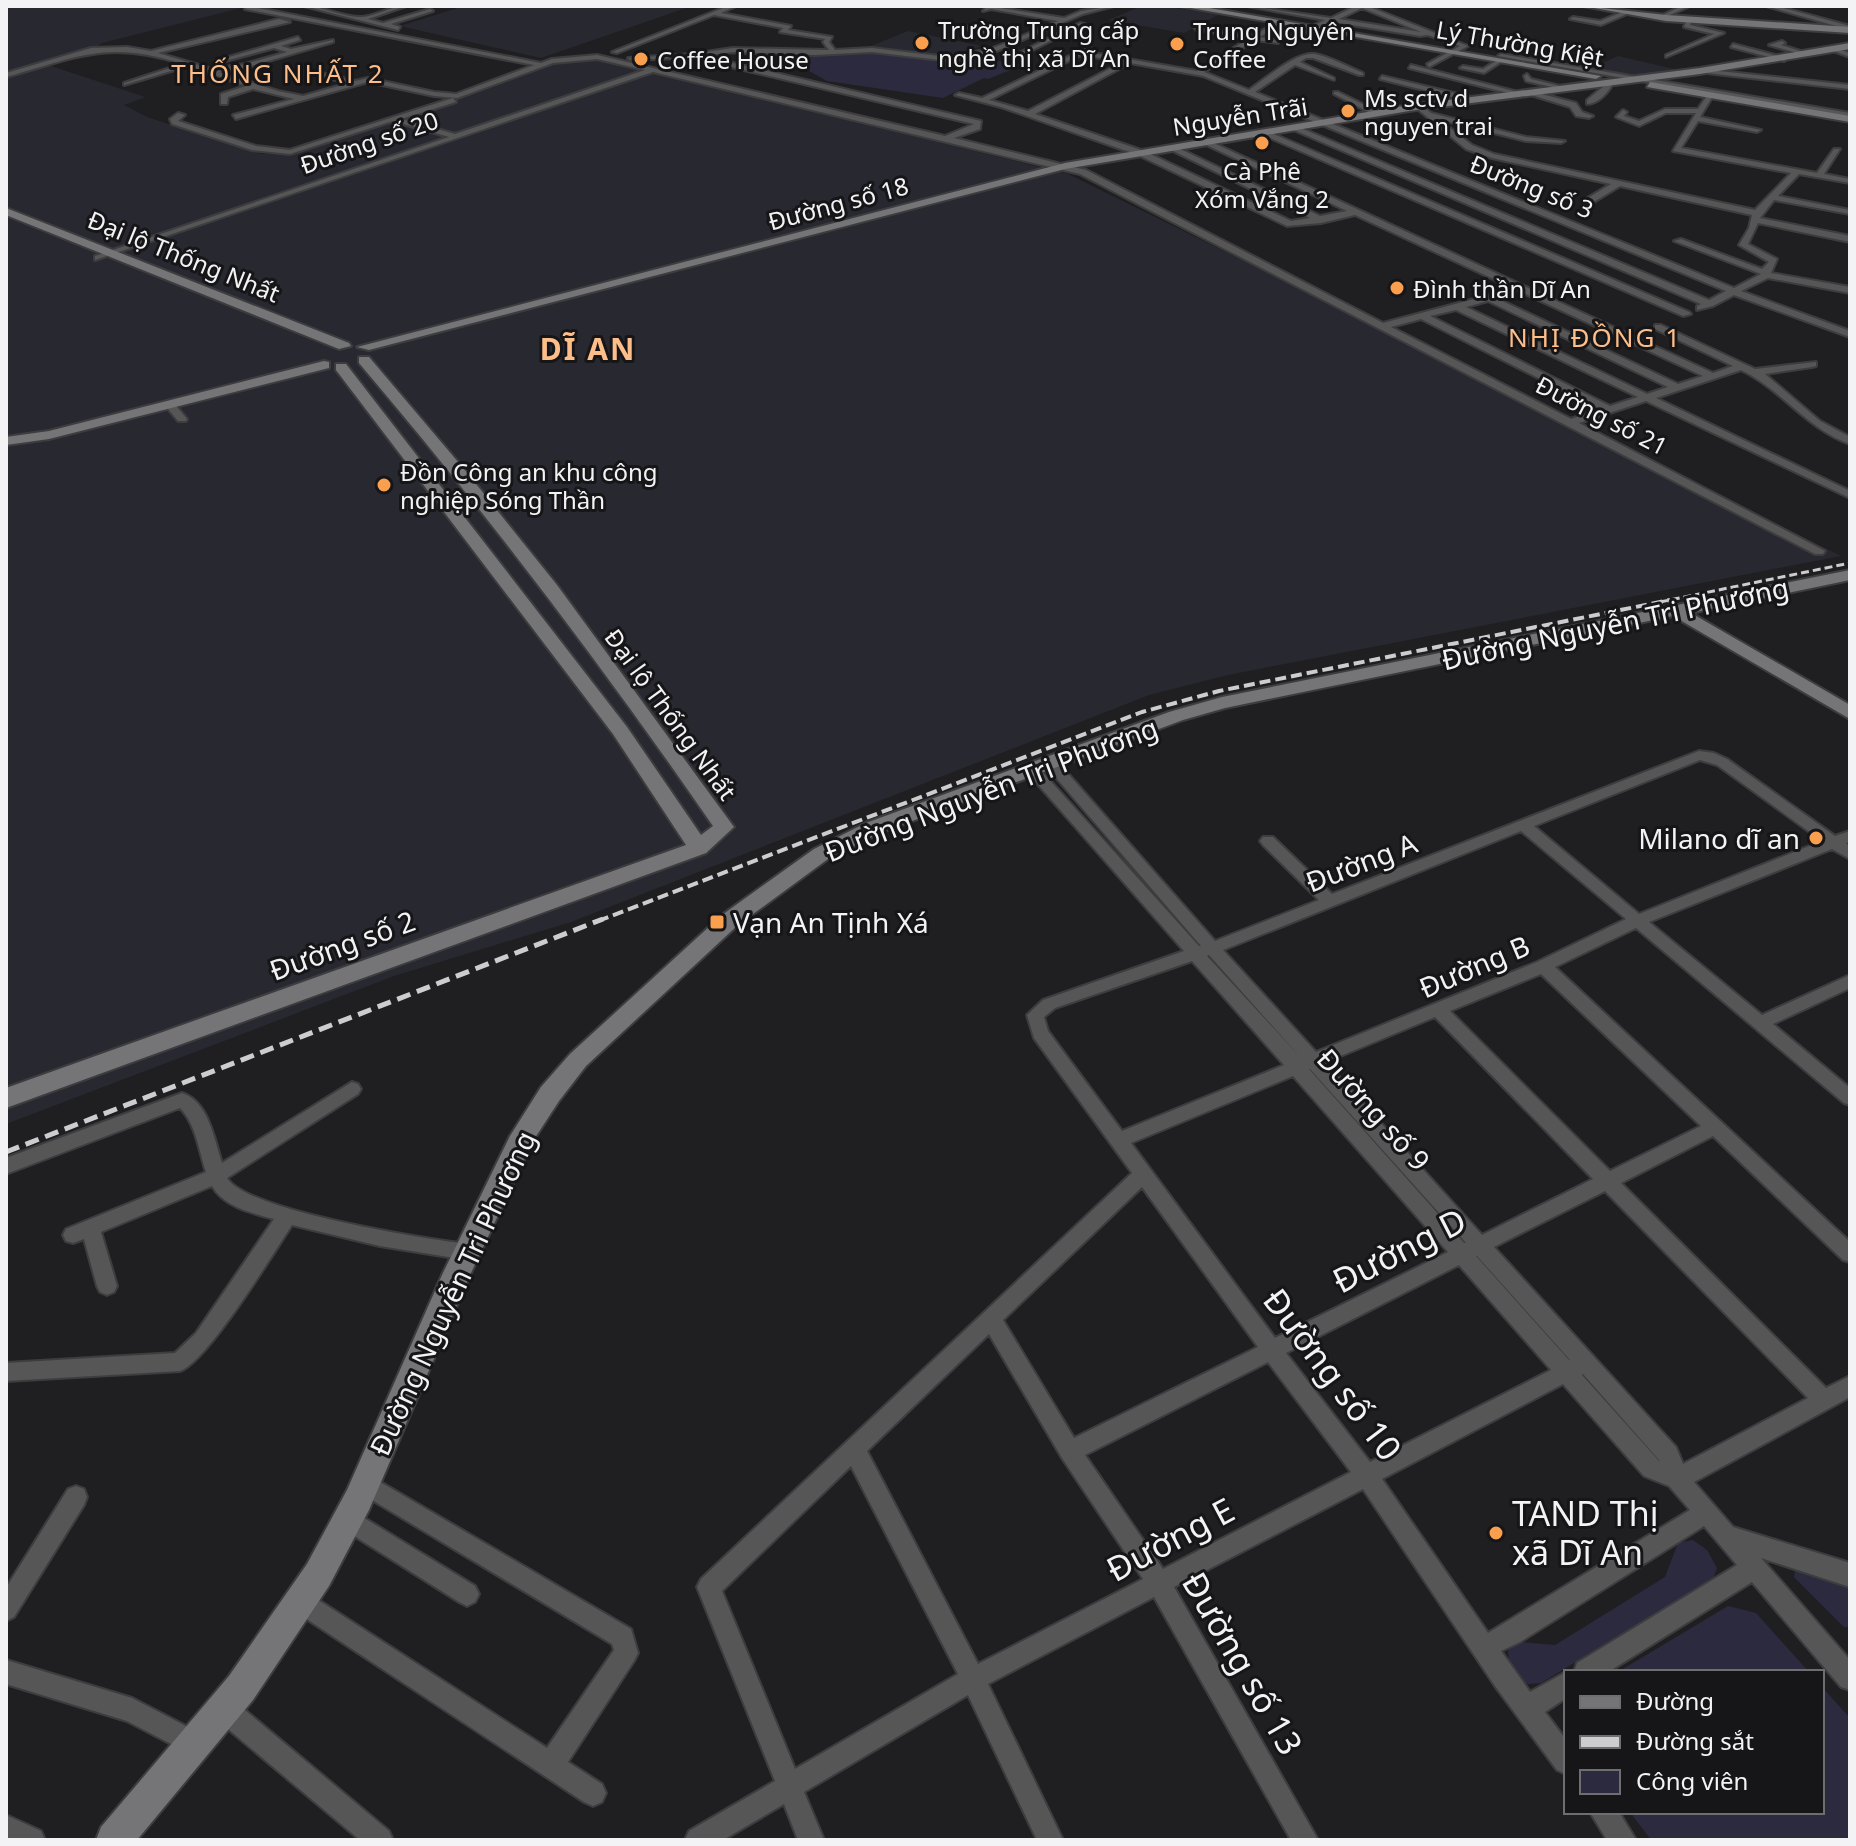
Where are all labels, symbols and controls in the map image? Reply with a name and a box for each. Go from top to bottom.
street label: Lý Thường Kiệt [1434,12,1607,74]
place label: Trường Trung cấp nghề thị xã Dĩ An [938,13,1139,74]
place label: Trung Nguyên Coffee [1193,14,1354,75]
marker: Trường Trung cấp nghề thị xã Dĩ An [913,34,931,52]
marker: Trung Nguyên Coffee [1168,35,1186,53]
place label: Coffee House [657,43,809,76]
marker: Coffee House [632,50,650,68]
district label: THỐNG NHẤT 2 [171,55,385,91]
place label: Ms sctv d nguyen trai [1364,81,1493,142]
street label: Nguyễn Trãi [1170,89,1310,143]
marker: Ms sctv d nguyen trai [1339,102,1357,120]
street label: Đường số 20 [296,103,442,181]
marker: Cà Phê Xóm Vắng 2 [1253,134,1271,152]
street label: Đường số 3 [1465,146,1599,226]
place label: Cà Phê Xóm Vắng 2 [1195,154,1329,215]
street label: Đường số 18 [764,168,912,238]
street label: Đại lộ Thống Nhất [83,202,285,310]
place label: Đình thần Dĩ An [1413,272,1591,305]
marker: Đình thần Dĩ An [1388,279,1406,297]
district label: NHỊ ĐỒNG 1 [1508,319,1682,355]
district label: DĨ AN [540,328,636,369]
street label: Đường số 21 [1530,368,1674,462]
place label: Đồn Công an khu công nghiệp Sóng Thần [400,455,658,516]
marker: Đồn Công an khu công nghiệp Sóng Thần [375,476,393,494]
street label: Đường Nguyễn Tri Phương [1438,568,1792,678]
street label: Đại lộ Thống Nhất [598,622,745,807]
street label: Đường Nguyễn Tri Phương [819,708,1163,870]
place label: Milano dĩ an [1638,819,1800,857]
street label: Đường A [1300,823,1422,901]
marker: Milano dĩ an [1807,829,1825,847]
street label: Đường số 2 [264,901,420,989]
place label: Vạn An Tịnh Xá [733,903,929,941]
marker: Vạn An Tịnh Xá [708,913,726,931]
street label: Đường B [1413,926,1535,1006]
street label: Đường số 9 [1309,1040,1439,1178]
street label: Đường Nguyễn Tri Phương [360,1125,544,1461]
street label: Đường D [1324,1197,1474,1303]
street label: Đường số 10 [1253,1279,1413,1469]
street label: Đường E [1098,1486,1242,1592]
place label: TAND Thị xã Dĩ An [1512,1490,1658,1575]
marker: TAND Thị xã Dĩ An [1487,1524,1505,1542]
street label: Đường số 13 [1172,1563,1314,1763]
legend [1564,1670,1824,1814]
text: Đường [1636,1684,1714,1717]
text: Đường sắt [1636,1724,1754,1757]
text: Công viên [1636,1764,1748,1797]

